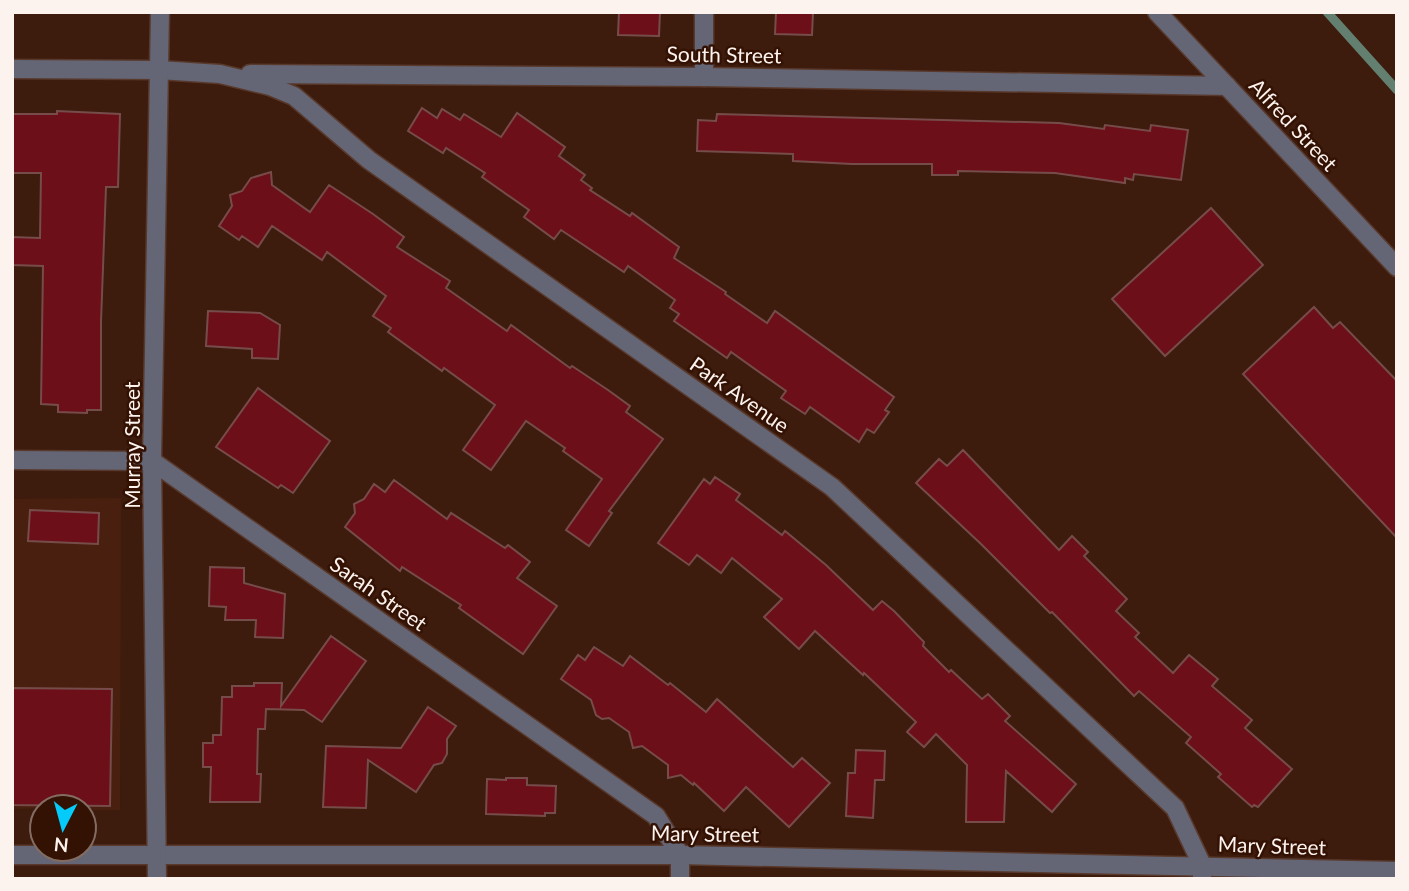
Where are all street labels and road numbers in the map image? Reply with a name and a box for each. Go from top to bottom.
street label: South Street [666,40,782,68]
street label: Alfred Street [1245,73,1343,176]
street label: Park Avenue [686,351,794,437]
street label: Murray Street [119,381,144,509]
street label: Sarah Street [326,551,432,636]
street label: Mary Street [651,820,760,846]
street label: Mary Street [1217,831,1327,859]

